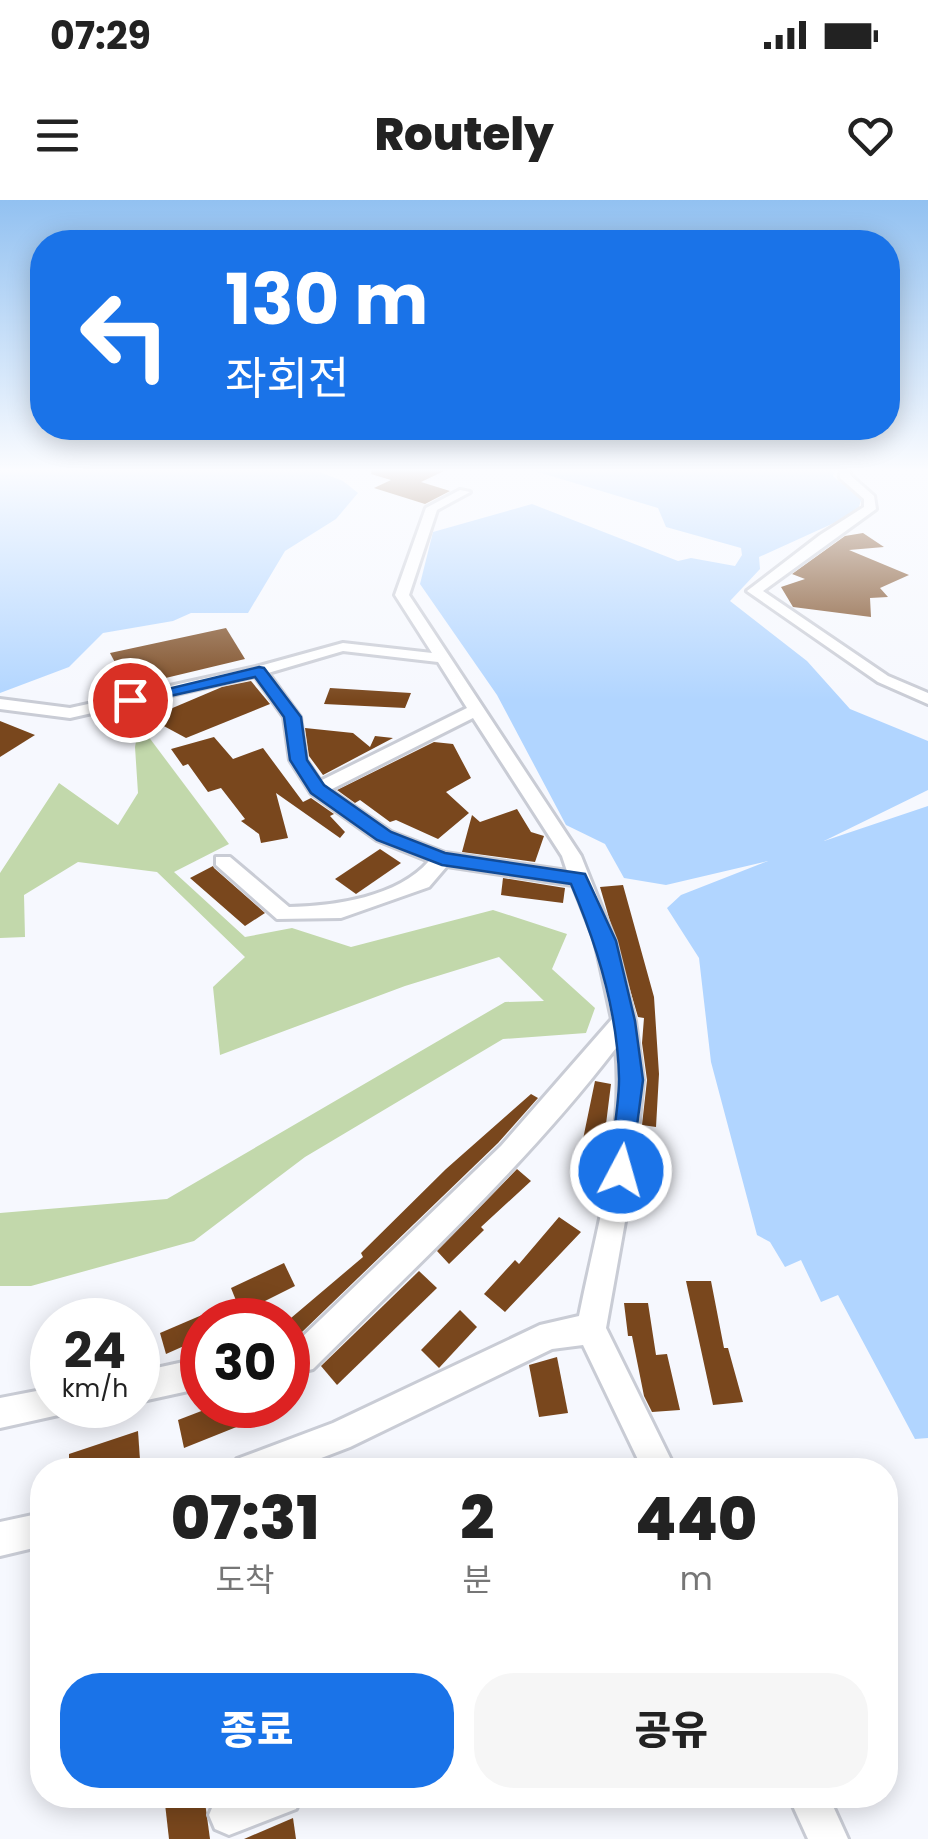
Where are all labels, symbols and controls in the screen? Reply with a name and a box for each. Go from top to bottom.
text: 07:29 [50,9,151,62]
text: Routely [374,103,554,166]
icon: menu [30,108,85,163]
icon: heart [843,108,898,163]
text: 130 m [225,250,428,349]
icon: left [60,270,190,400]
text: 좌회전 [225,347,349,410]
pin [88,658,173,743]
icon: arrive [103,673,158,728]
position arrow [569,1119,673,1223]
speed limit sign: 30 [180,1298,310,1428]
text: 24 [64,1315,126,1386]
text: km/h [62,1371,128,1406]
text: 07:31 [171,1476,319,1560]
text: 2 [460,1476,494,1560]
text: 440 [635,1477,757,1561]
text: m [680,1556,713,1601]
text: 도착 [216,1557,275,1602]
text: 분 [462,1557,492,1602]
button: 종료 [60,1673,454,1788]
button: 공유 [474,1673,868,1788]

